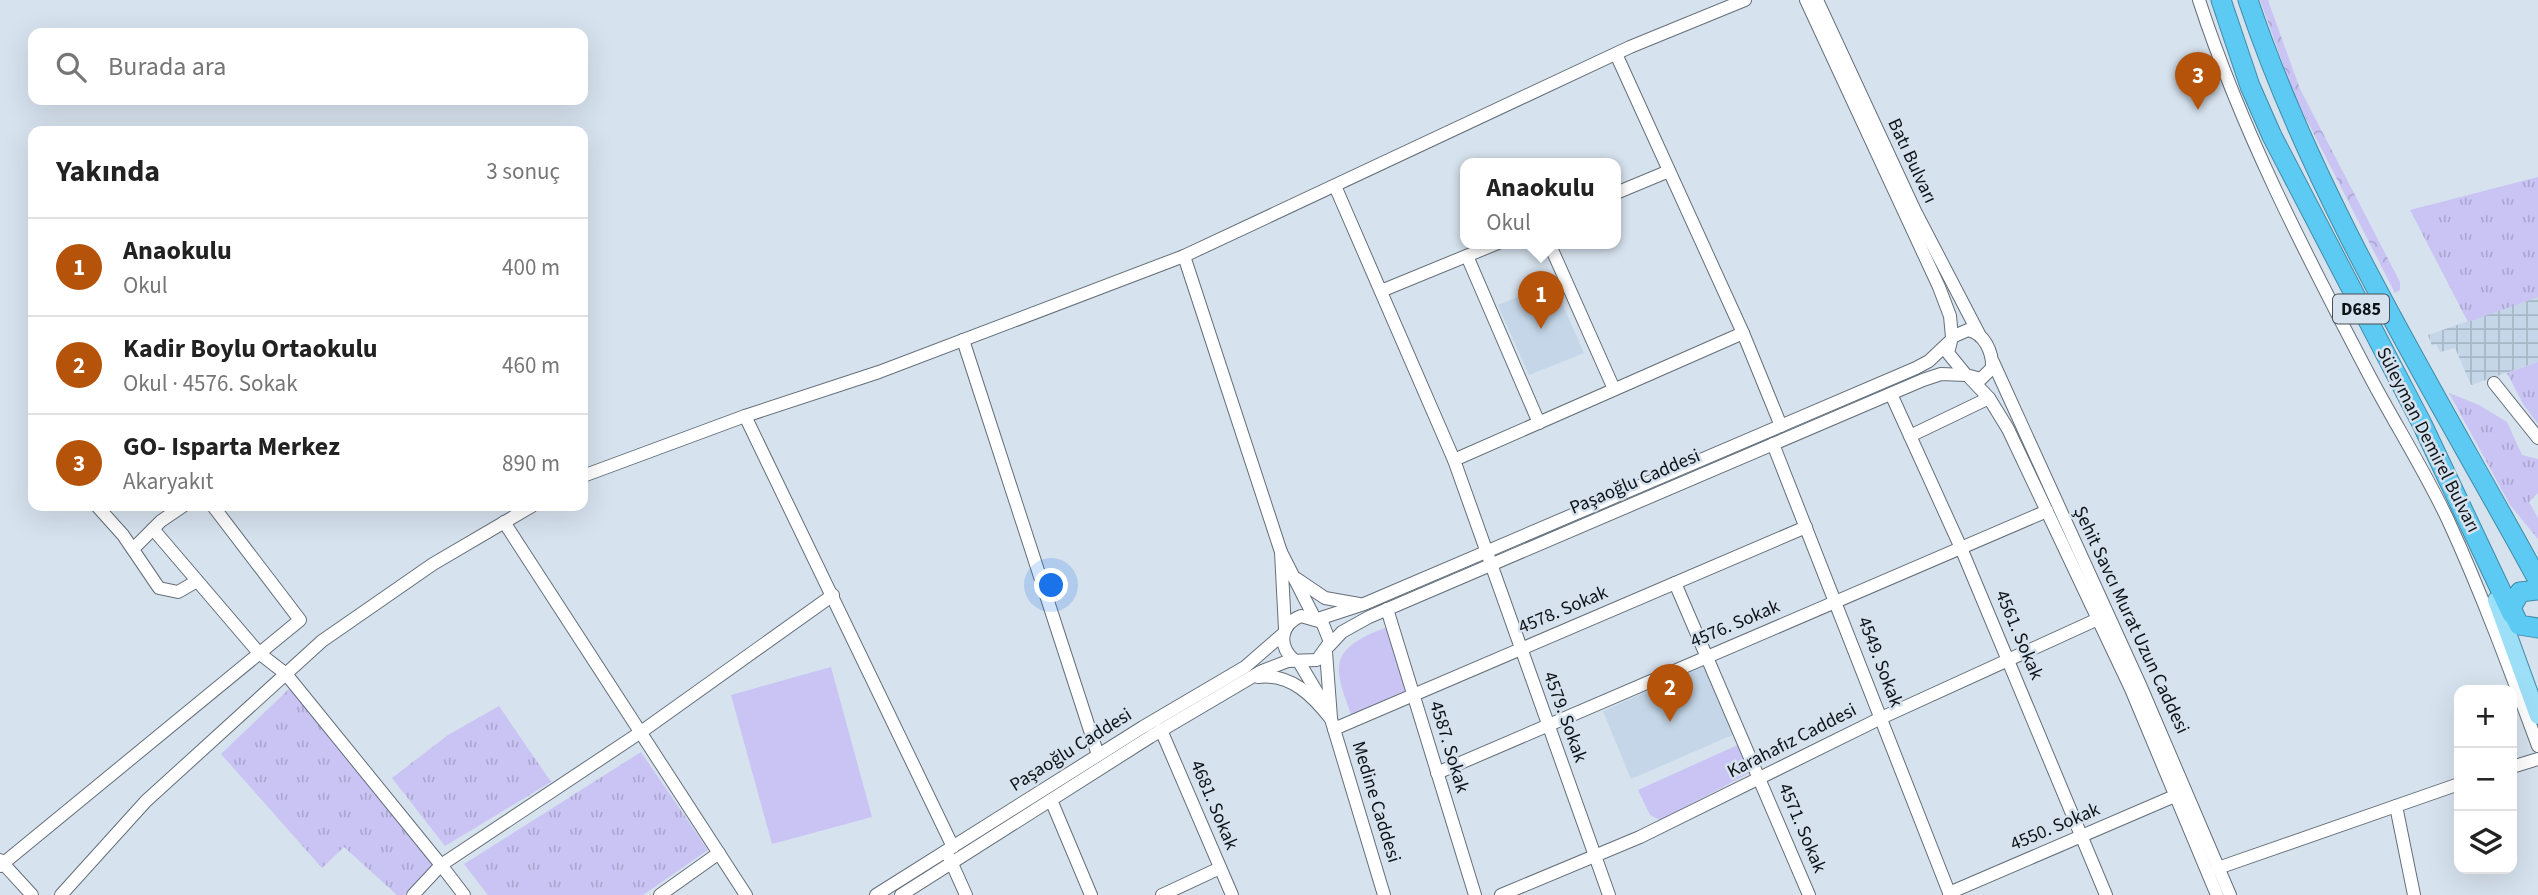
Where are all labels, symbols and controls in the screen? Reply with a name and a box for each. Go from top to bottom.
search box [28,28,588,105]
icon: search [52,48,90,86]
text: Burada ara [108,48,226,85]
pin: 3 [2175,52,2221,110]
street label: Batı Bulvarı [1881,114,1943,208]
text: Yakında [56,150,160,193]
text: 3 sonuç [486,155,560,188]
popup [1460,158,1621,249]
text: Anaokulu [1486,169,1595,206]
text: Okul [1486,206,1531,239]
text: Anaokulu [123,232,232,269]
text: 1 [73,251,85,284]
text: 400 m [502,251,560,284]
text: Okul [123,269,168,302]
pin: 1 [1518,271,1564,329]
road number: D685 [2333,295,2389,324]
text: Kadir Boylu Ortaokulu [123,330,378,367]
street label: Süleyman Demirel Bulvarı [2369,343,2487,537]
text: 2 [73,349,85,382]
text: 460 m [502,349,560,382]
text: Okul · 4576. Sokak [123,367,298,400]
text: GO- Isparta Merkez [123,428,340,465]
street label: Paşaoğlu Caddesi [1566,442,1704,522]
text: 3 [73,447,85,480]
text: 890 m [502,447,560,480]
text: Akaryakıt [123,465,214,498]
street label: Şehit Savcı Murat Uzun Caddesi [2066,502,2196,738]
your location [1034,568,1068,602]
street label: 4578. Sokak [1514,579,1613,641]
street label: 4561. Sokak [1988,586,2050,685]
street label: 4576. Sokak [1686,593,1785,655]
street label: 4549. Sokak [1850,613,1910,712]
pin: 2 [1647,664,1693,722]
street label: 4579. Sokak [1536,668,1594,767]
map controls [2454,685,2517,874]
button: + [2454,685,2517,748]
street label: Karahafız Caddesi [1723,697,1861,785]
street label: 4587. Sokak [1422,698,1476,797]
street label: Paşaoğlu Caddesi [1005,702,1137,798]
street label: Medine Caddesi [1345,738,1407,866]
button: − [2454,748,2517,811]
street label: 4681. Sokak [1183,756,1245,855]
street label: 4571. Sokak [1771,779,1833,878]
street label: 4550. Sokak [2006,796,2105,858]
button: layers [2454,811,2517,874]

